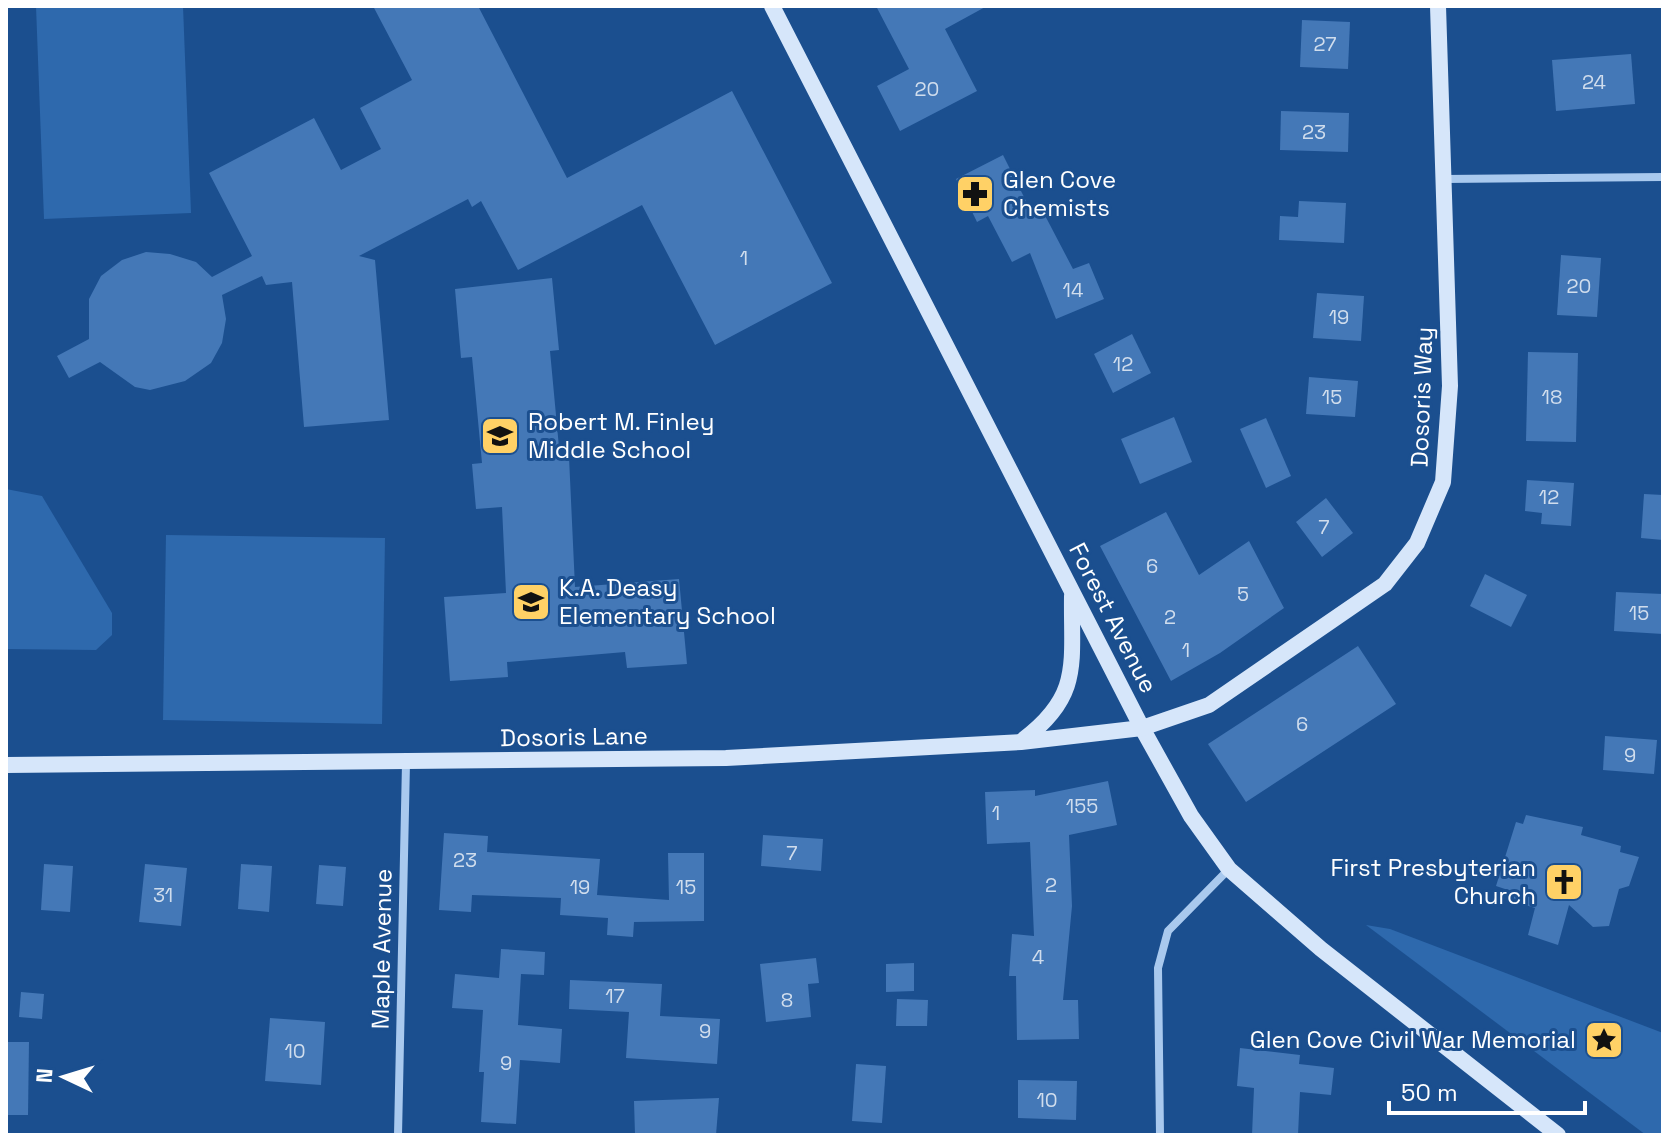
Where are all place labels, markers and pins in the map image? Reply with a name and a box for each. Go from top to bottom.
place label: Glen Cove Chemists [1003,164,1116,223]
pharmacy icon: Glen Cove Chemists [954,173,996,215]
place label: Robert M. Finley Middle School [528,406,714,465]
school or university icon: Robert M. Finley Middle School [479,415,521,457]
place label: K.A. Deasy Elementary School [559,572,776,631]
school or university icon: K.A. Deasy Elementary School [510,581,552,623]
place label: First Presbyterian Church [1330,852,1536,911]
church icon: First Presbyterian Church [1543,861,1585,903]
place icon: Glen Cove Civil War Memorial [1583,1019,1625,1061]
place label: Glen Cove Civil War Memorial [1250,1024,1576,1055]

